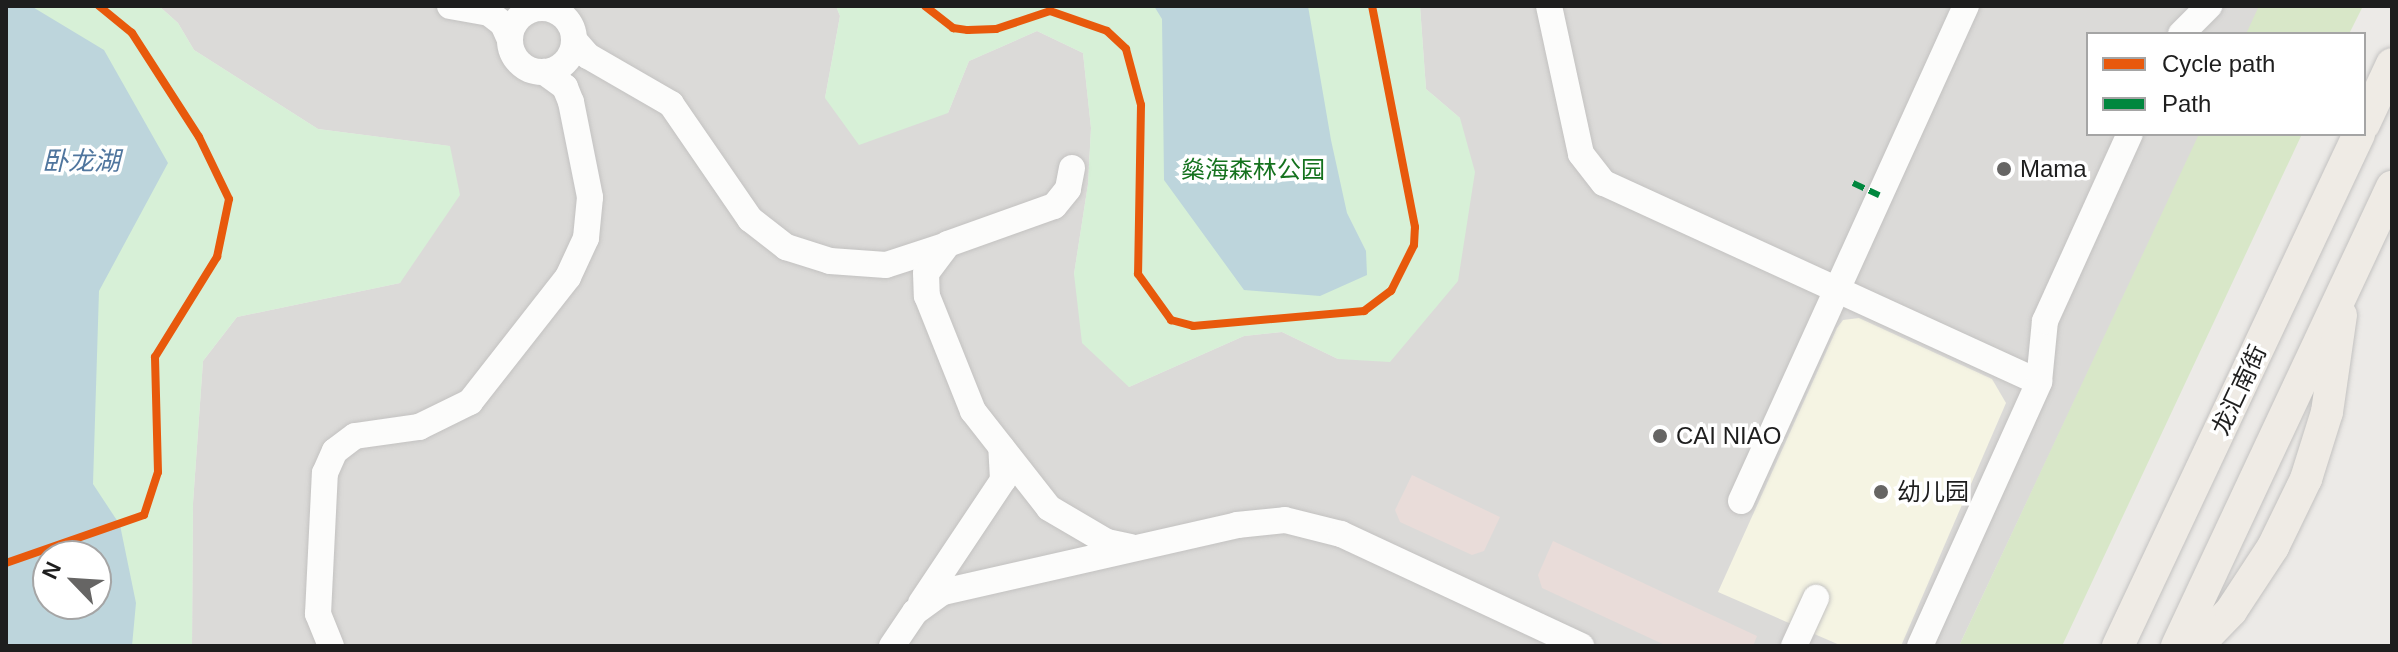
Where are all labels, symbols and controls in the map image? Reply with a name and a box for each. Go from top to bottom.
legend [2086,32,2366,136]
text: Cycle path [2162,50,2275,77]
text: Path [2162,90,2211,117]
water label: 卧龙湖 [42,146,120,178]
place label: Mama [2020,155,2087,183]
park label: 燊海森林公园 [1181,156,1325,184]
marker: Mama [1995,160,2013,178]
street label: 龙汇南街 [2206,340,2272,440]
place label: CAI NIAO [1676,422,1781,450]
marker: CAI NIAO [1651,427,1669,445]
place label: 幼儿园 [1897,478,1969,506]
marker: 幼儿园 [1872,483,1890,501]
north arrow [32,540,112,620]
text: N [37,558,66,583]

